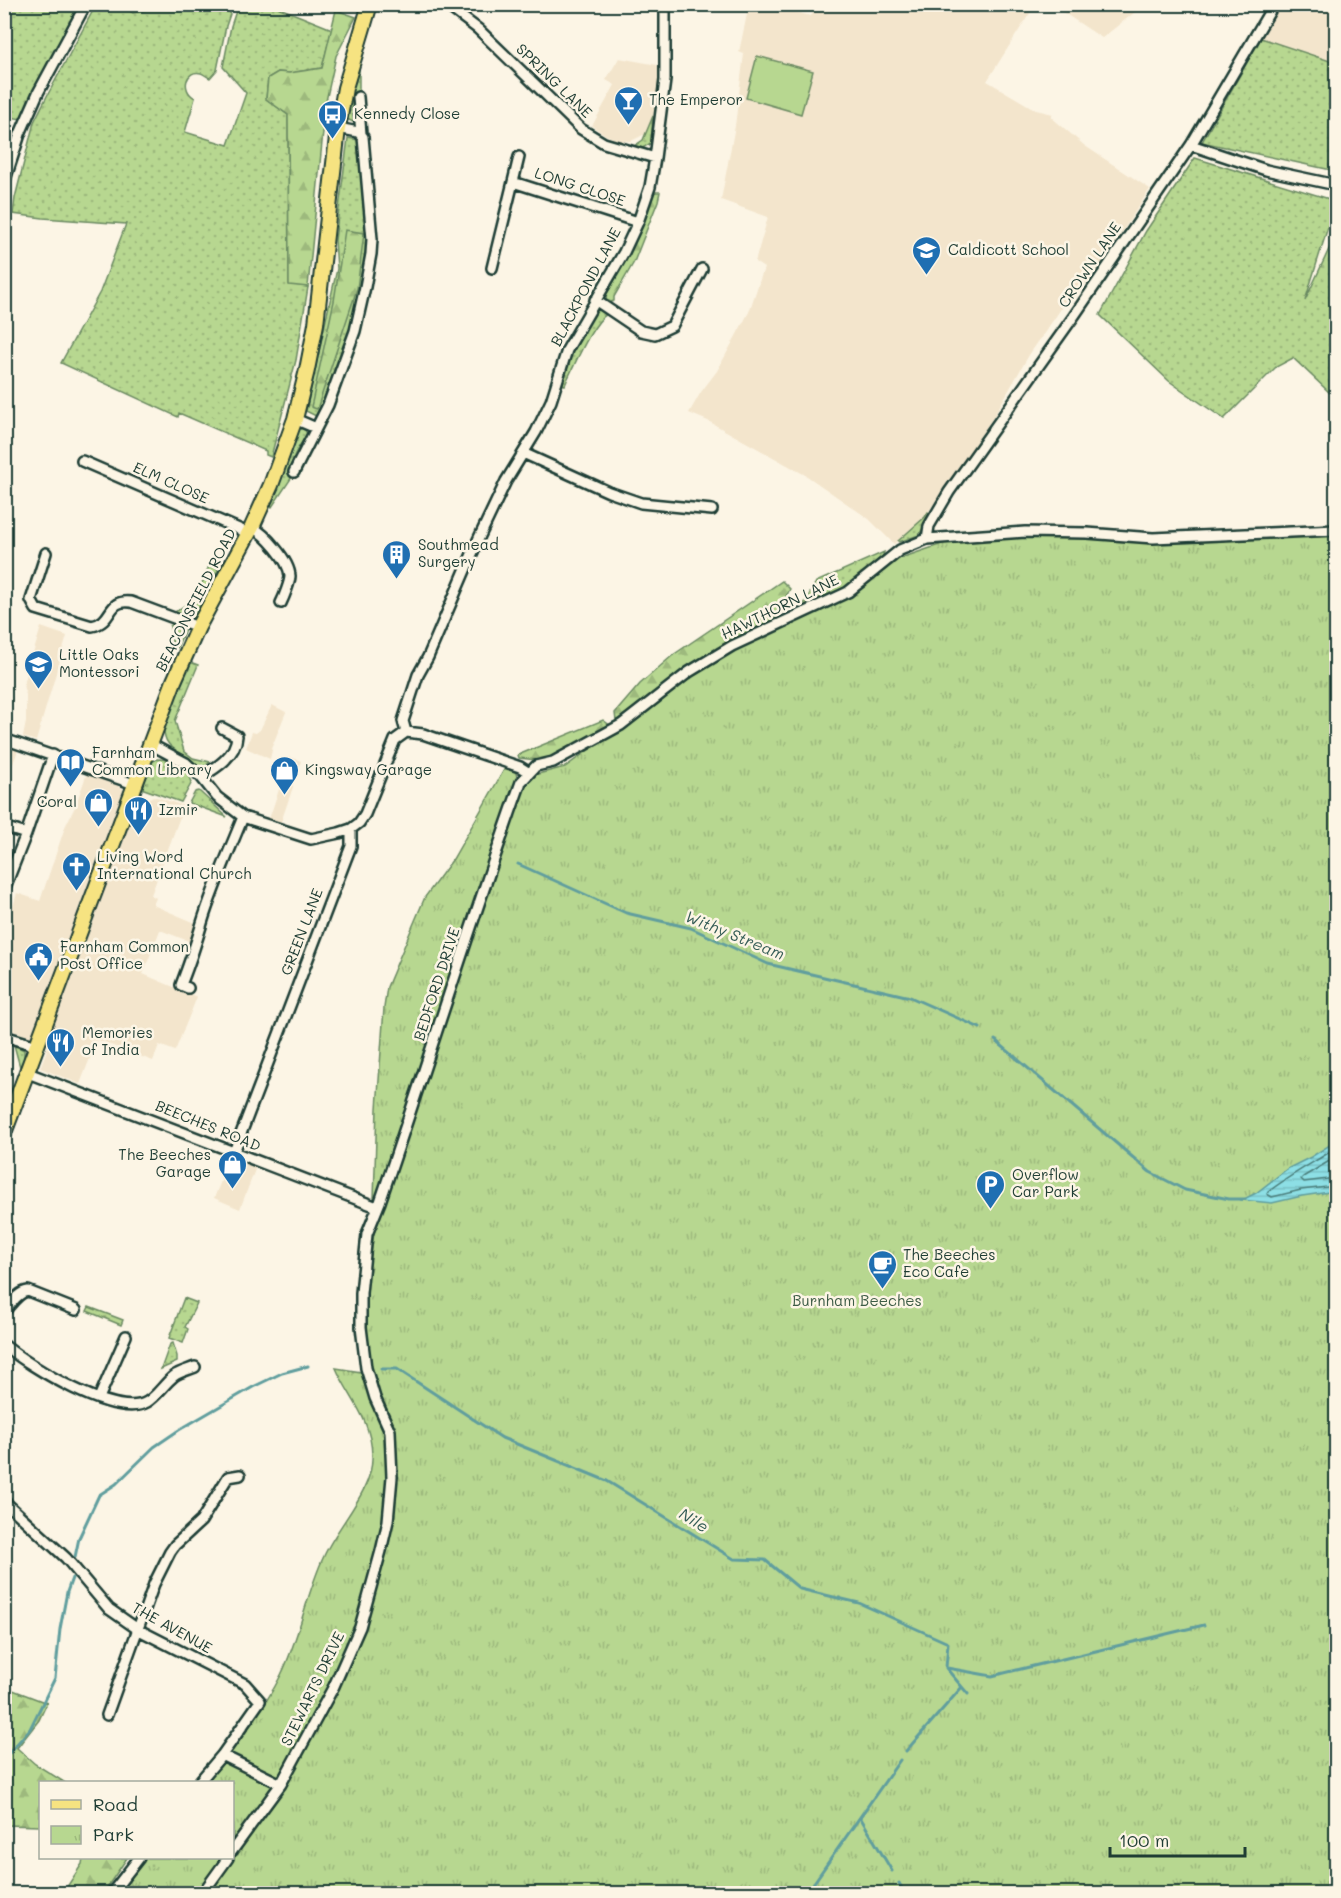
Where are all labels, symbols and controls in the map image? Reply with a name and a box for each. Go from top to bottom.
street label: SPRING LANE [512,39,597,122]
bar icon: The Emperor [612,84,644,126]
place label: The Emperor [649,89,743,109]
bus stop icon: Kennedy Close [317,98,349,140]
place label: Kennedy Close [354,103,460,123]
street label: LONG CLOSE [532,162,629,210]
street label: CROWN LANE [1053,217,1125,311]
street label: BLACKPOND LANE [545,223,625,349]
school or university icon: Caldicott School [911,234,943,276]
place label: Caldicott School [948,239,1069,259]
street label: ELM CLOSE [130,457,213,508]
street label: BEACONSFIELD ROAD [150,525,240,675]
place label: Southmead Surgery [418,534,499,571]
building icon: Southmead Surgery [381,538,413,580]
street label: HAWTHORN LANE [717,569,842,643]
place label: Little Oaks Montessori [59,644,140,681]
school or university icon: Little Oaks Montessori [22,648,54,690]
place label: Farnham Common Library [92,742,212,779]
library icon: Farnham Common Library [55,746,87,788]
shop icon: Kingsway Garage [268,754,300,796]
place label: Kingsway Garage [305,759,432,779]
shop icon: Coral [82,786,114,828]
place label: Coral [37,791,77,811]
restaurant icon: Izmir [122,794,154,836]
place label: Izmir [159,799,198,819]
place label: Living Word International Church [97,846,251,883]
church icon: Living Word International Church [60,850,92,892]
street label: GREEN LANE [275,885,327,978]
water label: Withy Stream [682,905,788,964]
street label: BEDFORD DRIVE [408,924,464,1043]
place label: Farnham Common Post Office [60,936,189,973]
public building icon: Farnham Common Post Office [23,940,55,982]
place label: Memories of India [82,1022,153,1059]
restaurant icon: Memories of India [45,1026,77,1068]
street label: BEECHES ROAD [153,1095,264,1155]
place label: The Beeches Garage [118,1144,211,1181]
shop icon: The Beeches Garage [216,1148,248,1190]
place label: Overflow Car Park [1012,1164,1079,1201]
parking icon: Overflow Car Park [975,1168,1007,1210]
place label: The Beeches Eco Cafe [903,1244,996,1281]
cafe icon: The Beeches Eco Cafe [866,1248,898,1290]
park label: Burnham Beeches [792,1290,922,1310]
water label: Nile [676,1503,713,1537]
street label: THE AVENUE [129,1597,216,1658]
street label: STEWARTS DRIVE [276,1628,349,1749]
legend [39,1781,234,1859]
text: Road [93,1792,138,1816]
scale bar [1110,1820,1245,1858]
text: Park [93,1822,134,1846]
text: 100 m [1119,1828,1169,1852]

